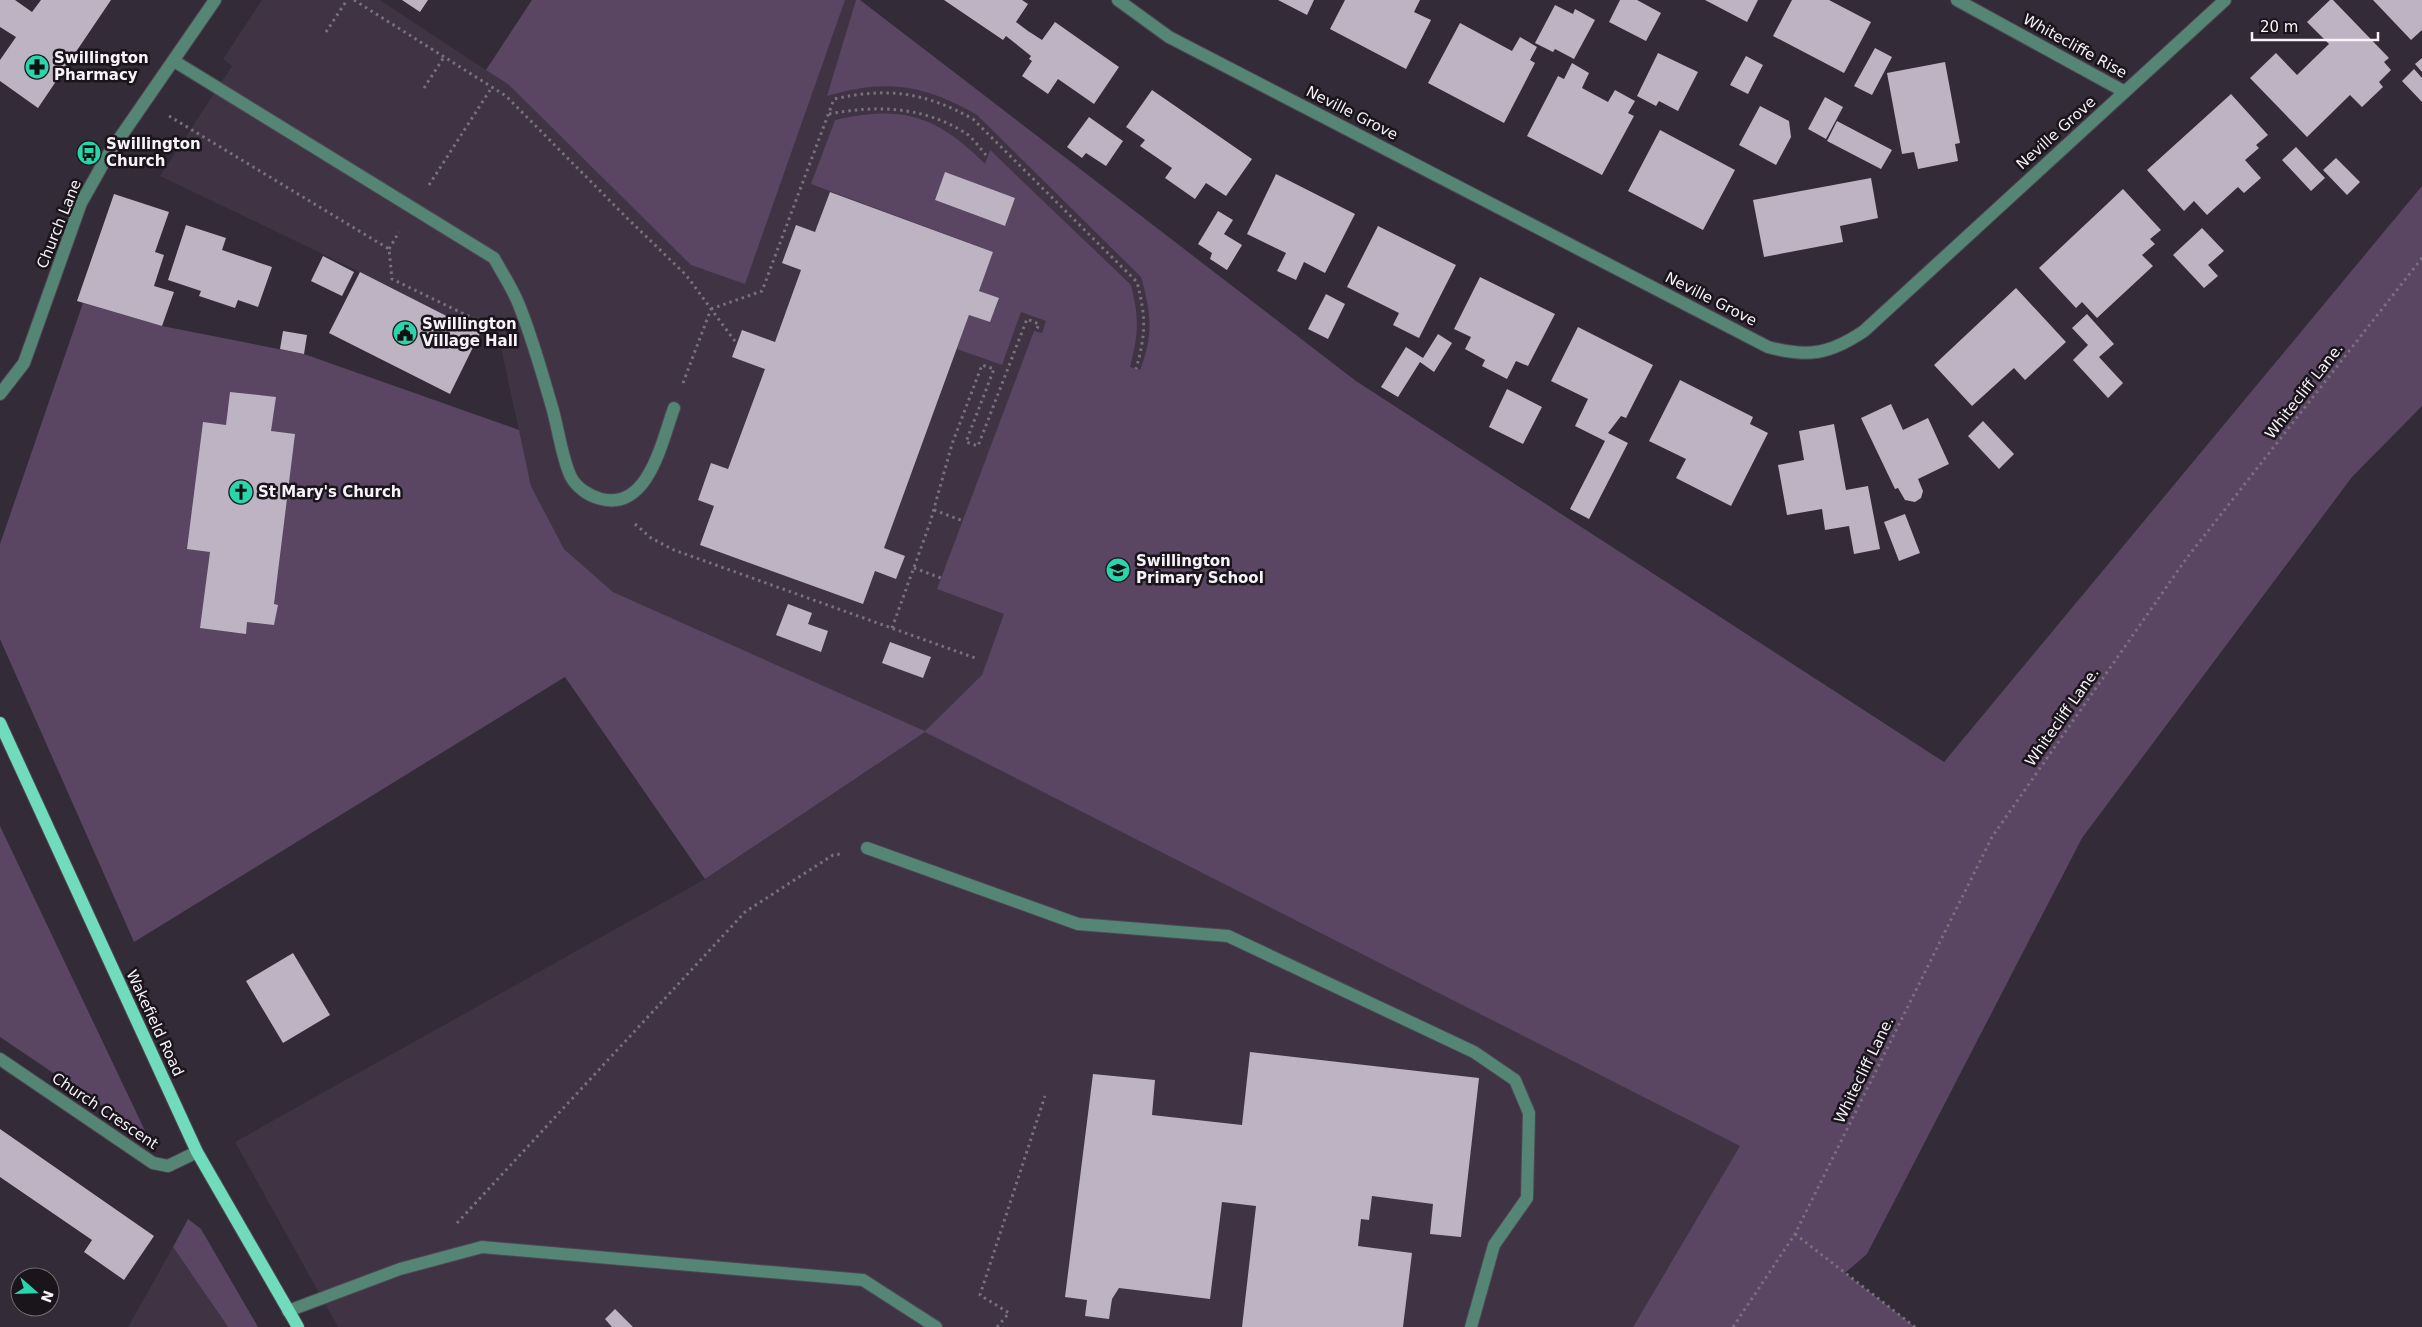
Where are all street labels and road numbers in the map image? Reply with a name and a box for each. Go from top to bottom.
street label: Whitecliffe Rise [2020,10,2130,82]
street label: Neville Grove [1303,82,1401,144]
street label: Neville Grove [2013,93,2099,173]
street label: Church Lane [33,177,85,271]
street label: Neville Grove [1662,268,1760,330]
street label: Whitecliff Lane. [2261,340,2347,442]
street label: Whitecliff Lane. [2021,664,2103,770]
street label: Wakefield Road [122,967,188,1079]
street label: Whitecliff Lane. [1830,1014,1898,1126]
street label: Church Crescent [49,1069,162,1153]

